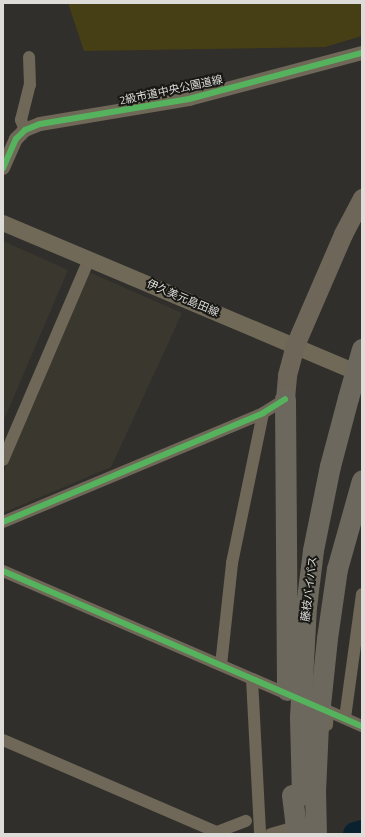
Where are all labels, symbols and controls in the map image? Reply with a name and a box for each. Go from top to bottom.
street label: 2級市道中央公園道線 [118,73,224,107]
street label: 伊久美元島田線 [145,277,221,319]
street label: 藤枝バイパス [298,555,320,623]

